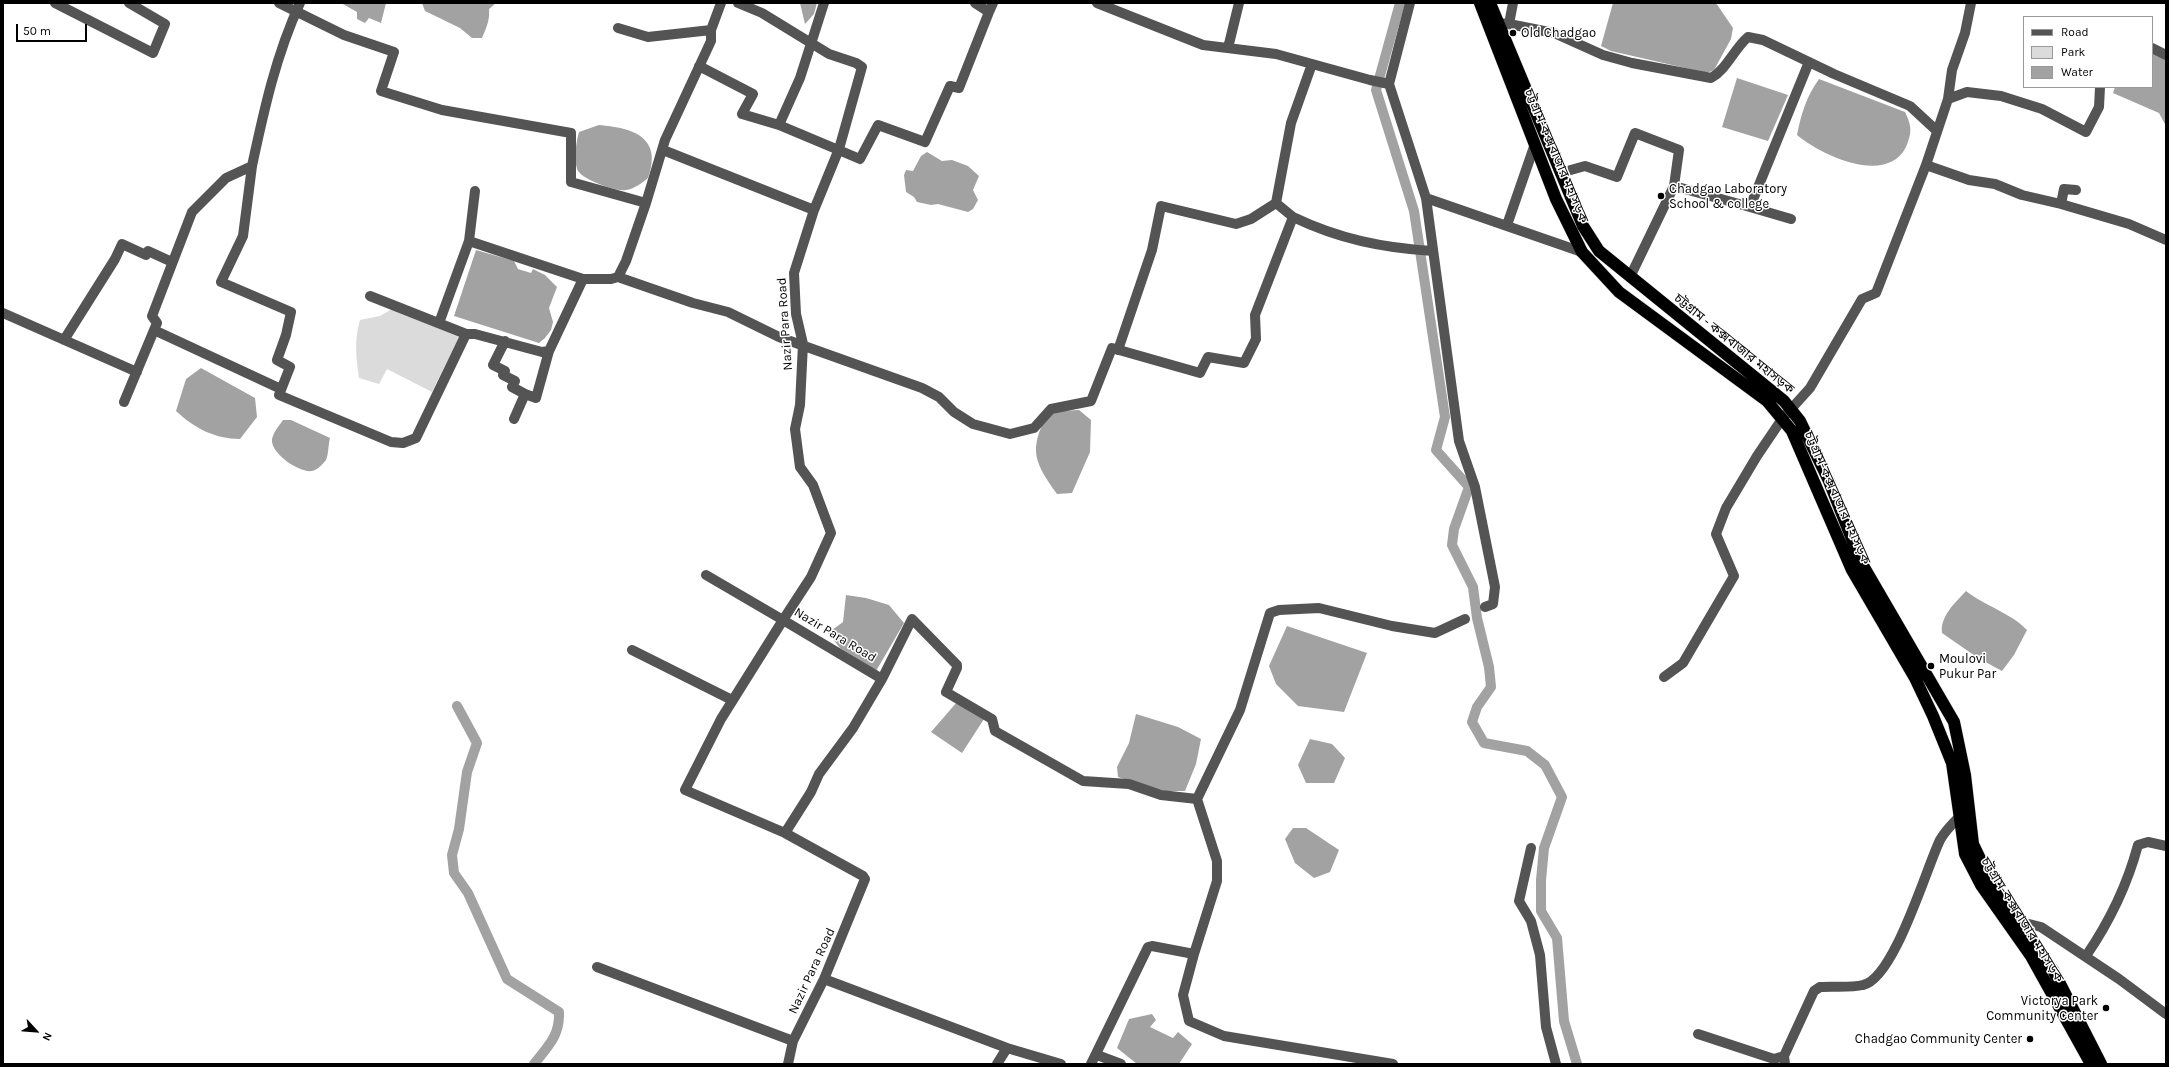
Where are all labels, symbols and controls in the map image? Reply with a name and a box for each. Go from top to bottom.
scale bar [18,16,89,42]
legend [2023,16,2153,88]
text: 50 m [23,24,51,38]
place label: Old Chadgao [1521,25,1596,41]
text: Road [2061,25,2089,39]
marker: Old Chadgao [1508,28,1518,38]
text: Park [2061,45,2085,59]
text: Water [2061,65,2093,79]
street label: চট্টগ্রাম-কক্সবাজার মহাসড়ক [1521,87,1591,225]
place label: Chadgao Laboratory School & college [1669,181,1787,212]
marker: Chadgao Laboratory School & college [1656,191,1666,201]
street label: Nazir Para Road [774,277,796,371]
street label: চট্টগ্রাম - কক্সবাজার মহাসড়ক [1671,291,1797,397]
street label: চট্টগ্রাম-কক্সবাজার মহাসড়ক [1801,429,1873,567]
street label: Nazir Para Road [791,604,879,666]
place label: Moulovi Pukur Par [1939,651,1996,682]
marker: Moulovi Pukur Par [1926,661,1936,671]
street label: চট্টগ্রাম-কক্সবাজার মহাসড়ক [1977,855,2067,985]
street label: Nazir Para Road [785,926,839,1016]
place label: Victorya Park Community Center [1986,993,2098,1024]
marker: Victorya Park Community Center [2101,1003,2111,1013]
north arrow [16,1011,56,1051]
text: N [40,1030,55,1043]
place label: Chadgao Community Center [1855,1031,2022,1047]
marker: Chadgao Community Center [2025,1034,2035,1044]

